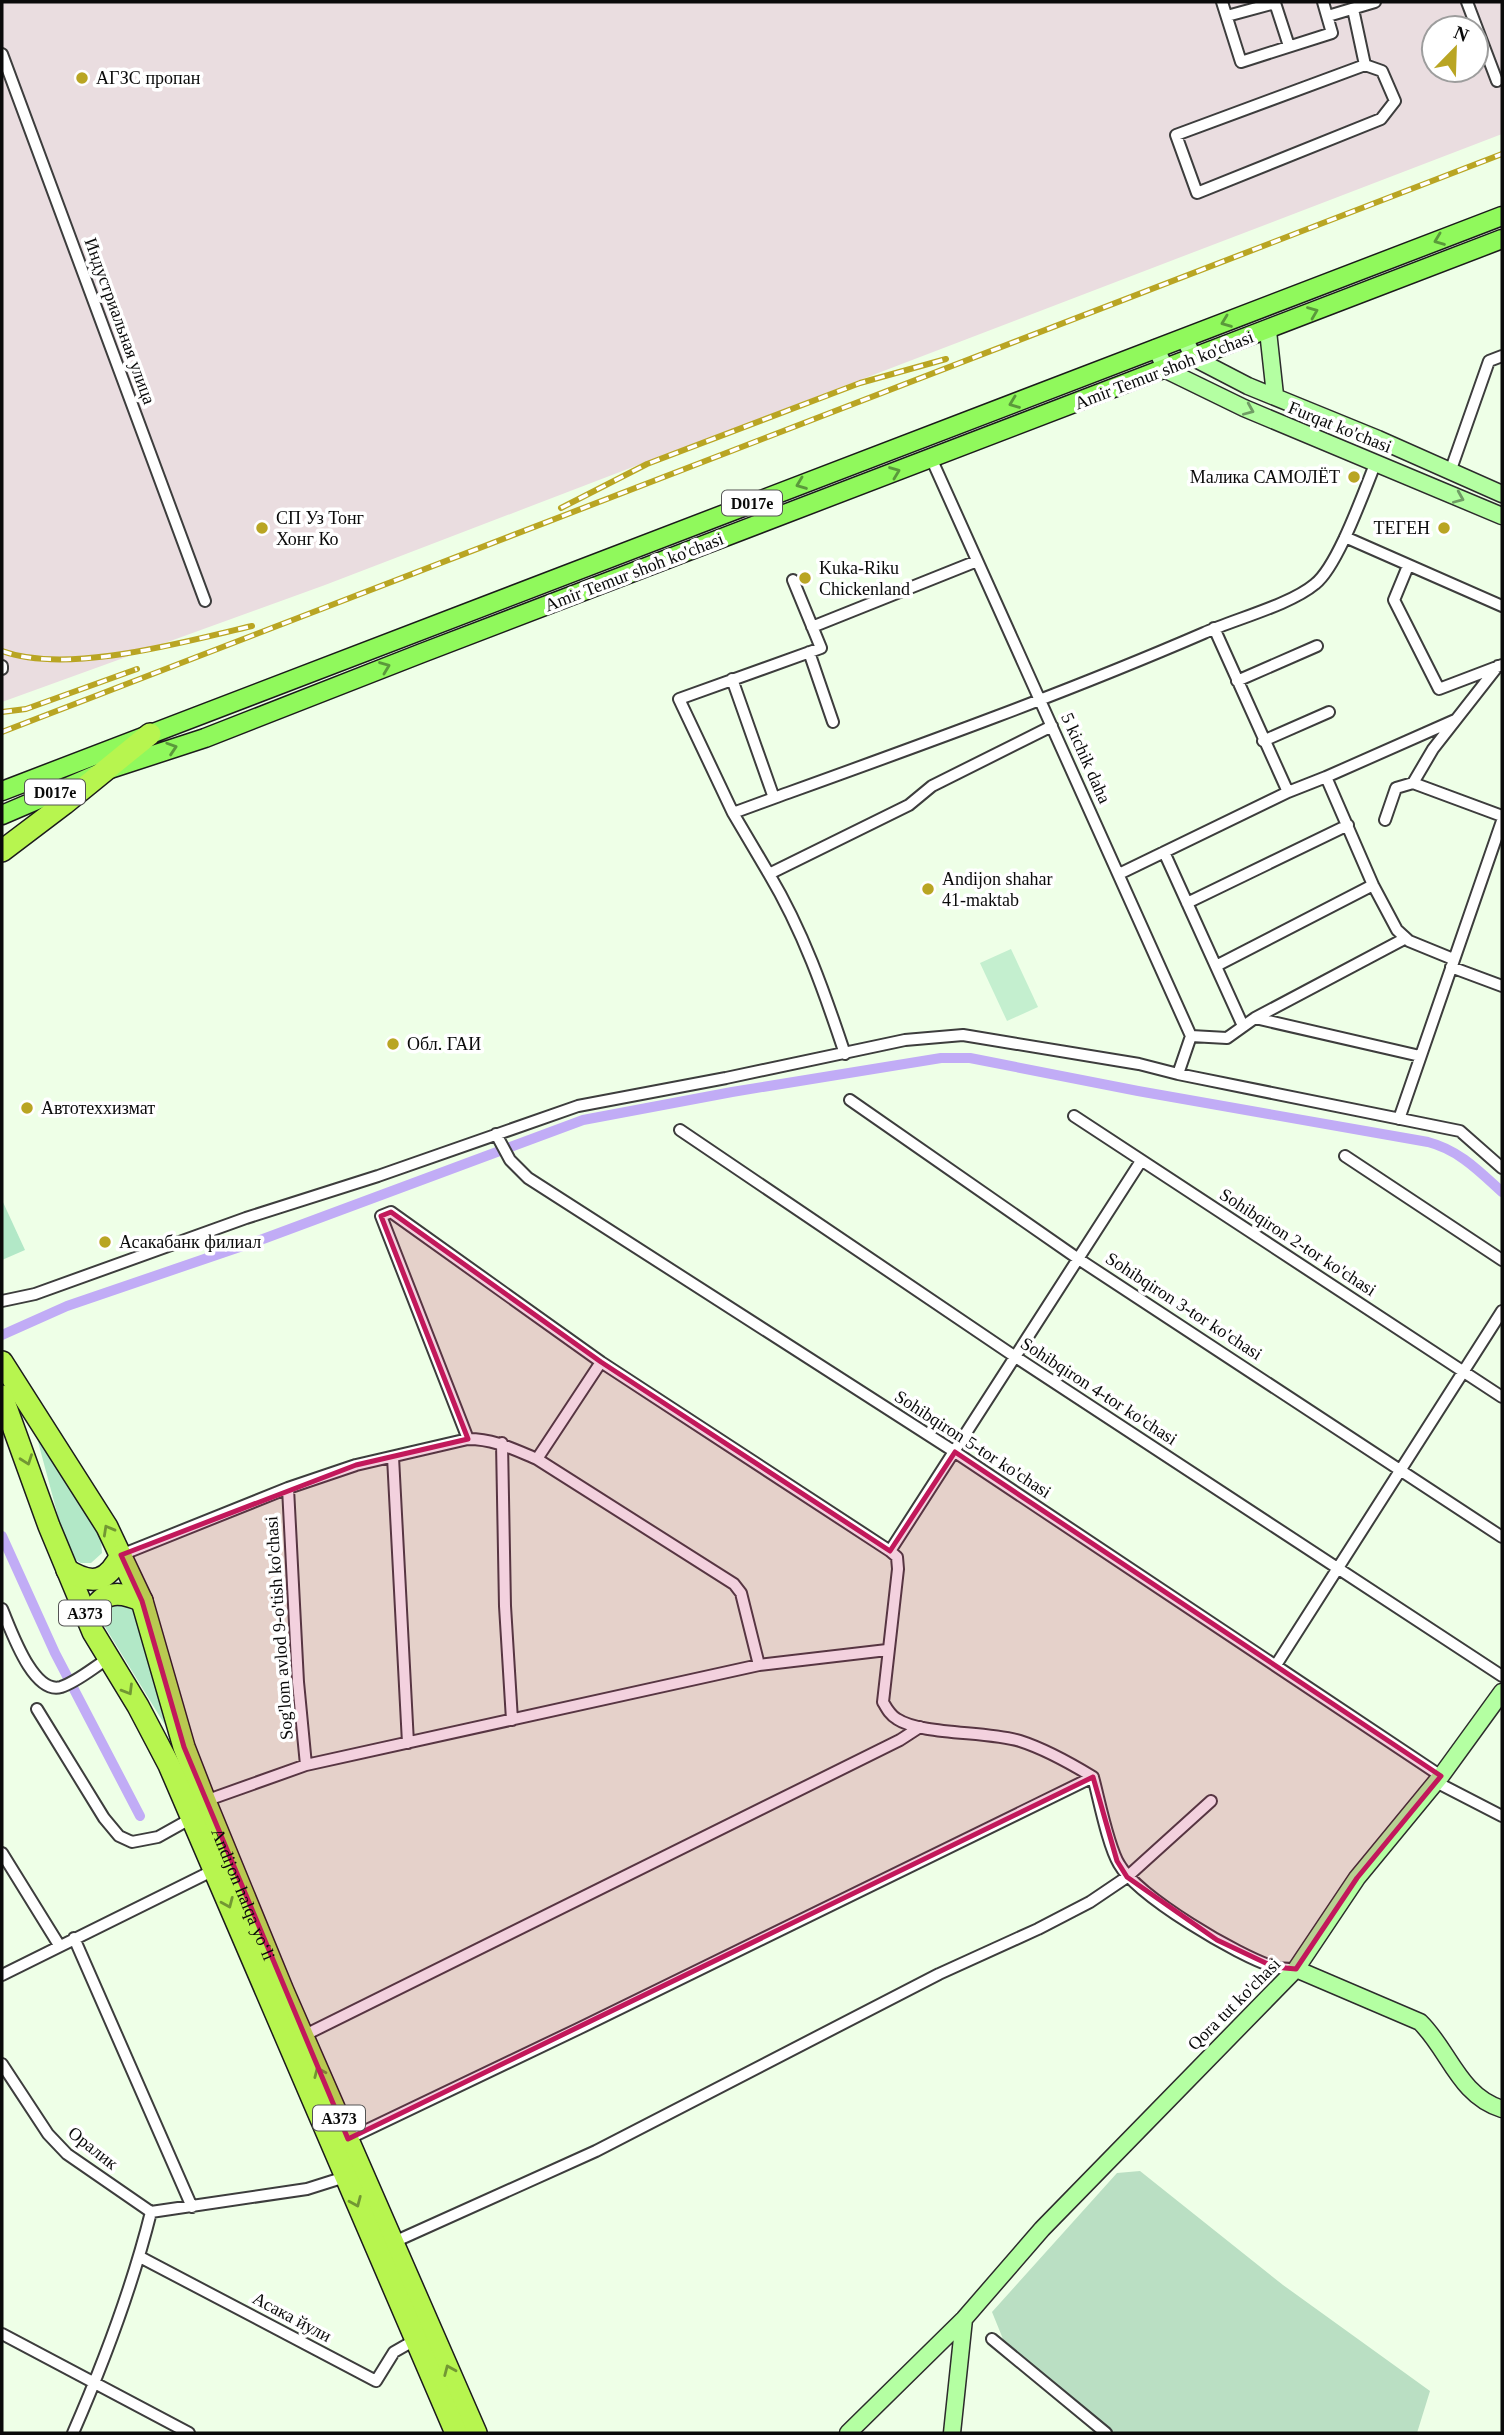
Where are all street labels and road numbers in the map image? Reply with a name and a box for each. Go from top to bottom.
street label: Индустриальная улица [81,235,159,407]
street label: Amir Temur shoh ko'chasi [1072,327,1256,413]
street label: Furqat ko'chasi [1285,397,1395,457]
road number: D017e [722,490,782,516]
street label: Amir Temur shoh ko'chasi [542,529,726,615]
street label: 5 kichik daha [1057,710,1115,806]
road number: D017e [25,779,85,804]
street label: Sohibqiron 2-tor ko'chasi [1216,1184,1380,1300]
street label: Sohibqiron 3-tor ko'chasi [1102,1248,1266,1364]
street label: Sohibqiron 4-tor ko'chasi [1017,1333,1181,1449]
street label: Sohibqiron 5-tor ko'chasi [891,1386,1055,1502]
street label: Sog'lom avlod 9-o'tish ko'chasi [261,1515,297,1741]
road number: A373 [59,1600,111,1625]
street label: Andijon halqa yo‘li [207,1825,279,1963]
street label: Qora tut ko'chasi [1184,1954,1284,2054]
road number: A373 [313,2106,365,2130]
street label: Оралик [64,2122,122,2174]
street label: Асака йули [249,2288,335,2346]

